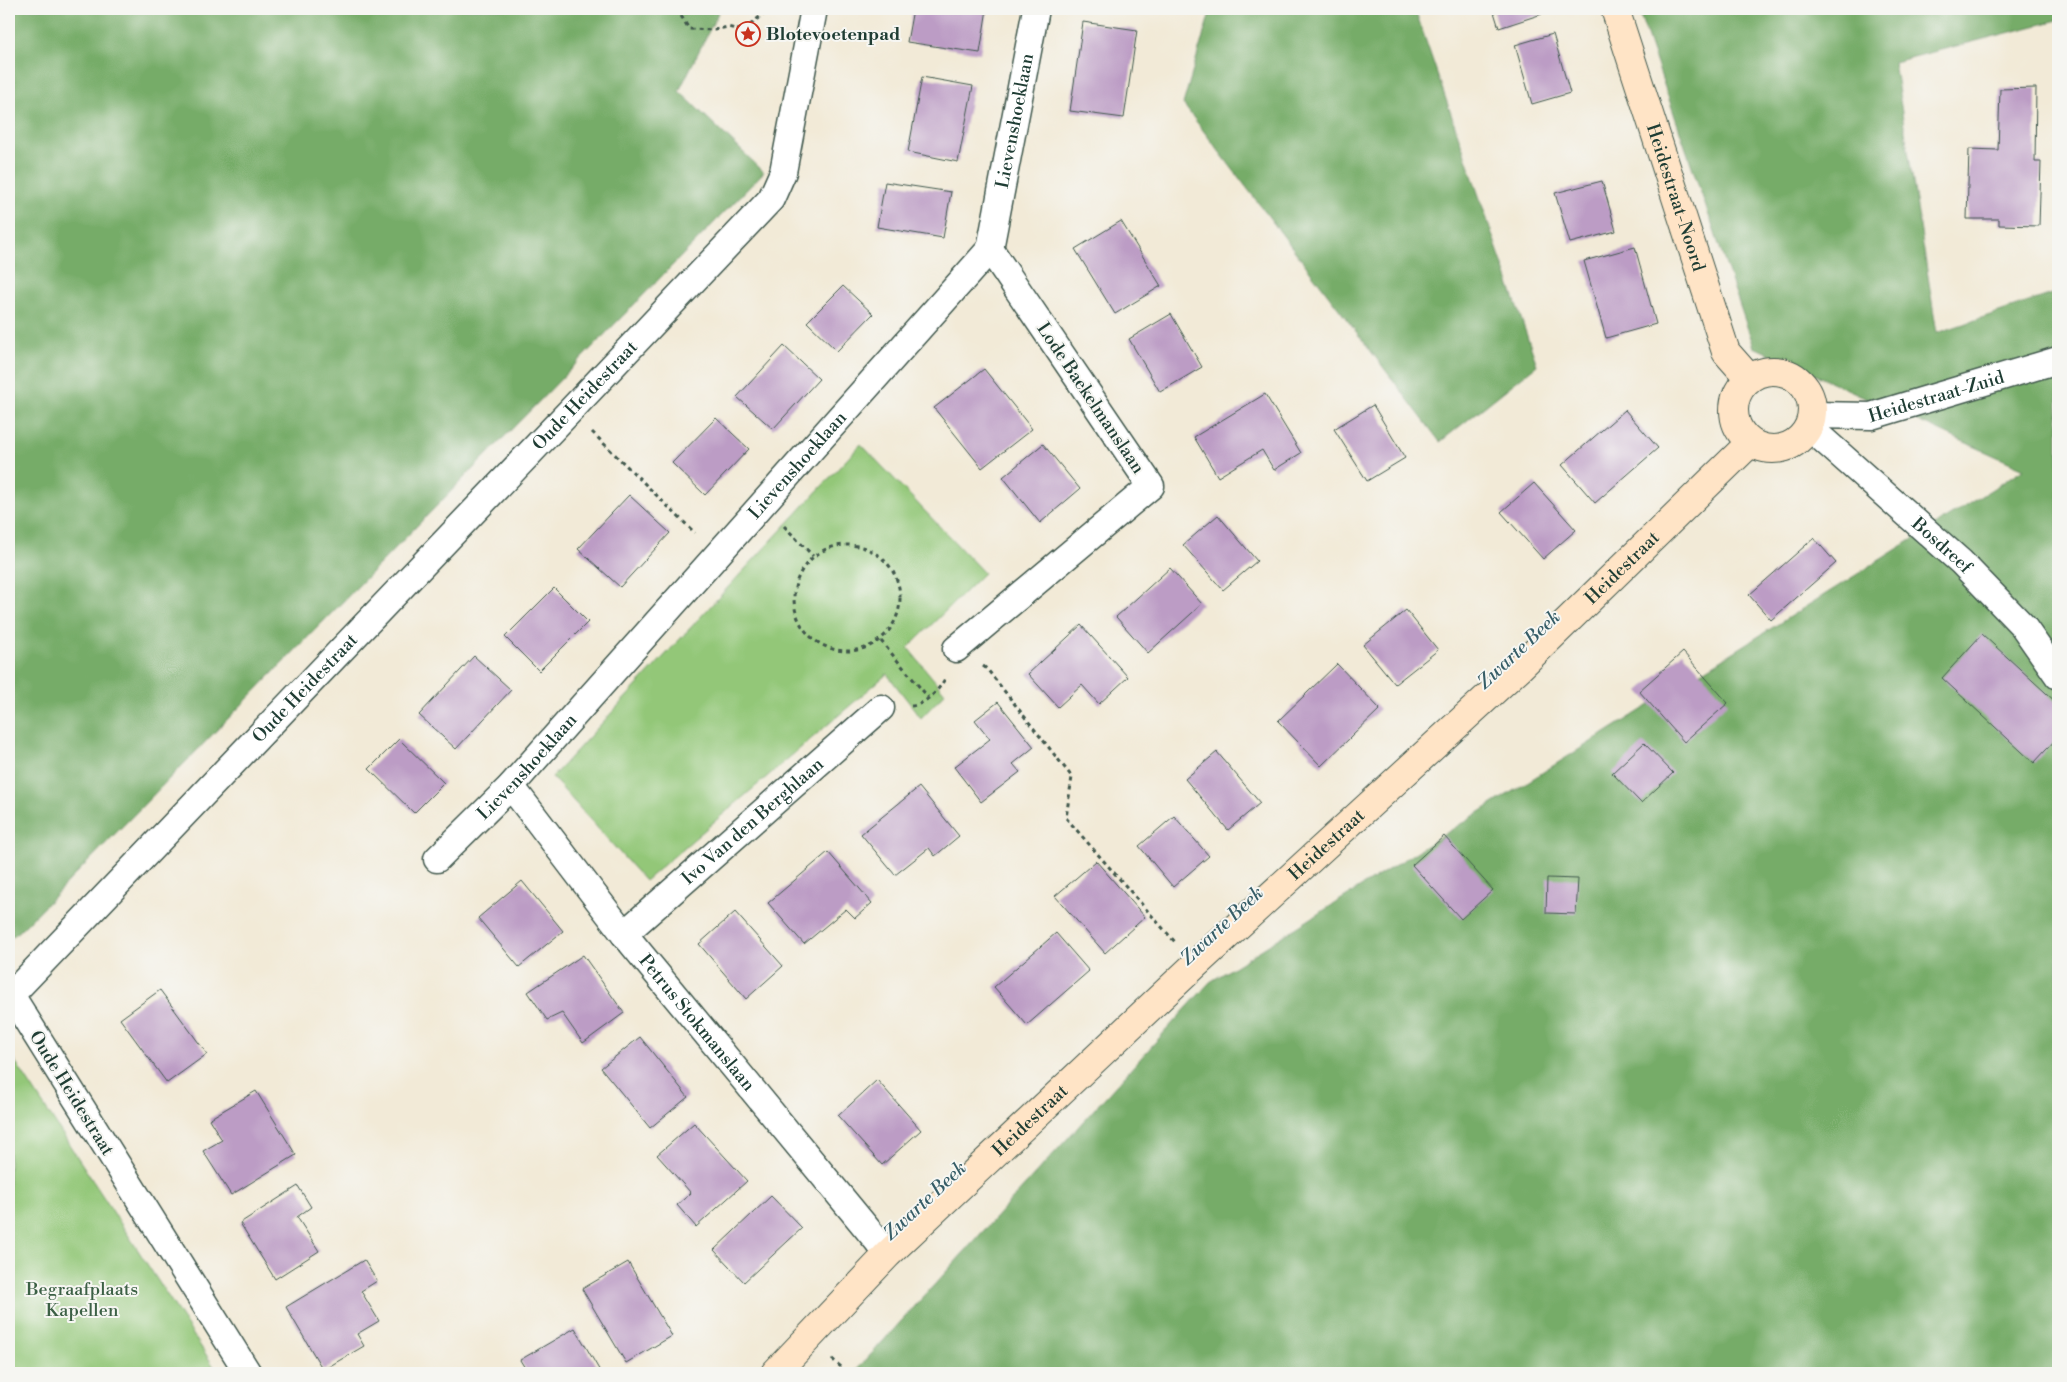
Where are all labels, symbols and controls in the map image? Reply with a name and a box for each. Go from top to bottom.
place icon: Blotevoetenpad [735,21,761,47]
place label: Blotevoetenpad [766,23,900,46]
street label: Lievenshoeklaan [991,51,1039,190]
street label: Heidestraat-Noord [1641,121,1710,275]
street label: Lode Baekelmanslaan [1031,318,1150,478]
street label: Oude Heidestraat [527,336,643,455]
street label: Heidestraat-Zuid [1866,366,2008,428]
street label: Lievenshoeklaan [743,406,852,524]
street label: Bosdreef [1906,512,1978,580]
street label: Heidestraat [1580,526,1665,610]
water label: Zwarte Beek [1472,605,1565,694]
street label: Oude Heidestraat [247,628,363,748]
street label: Lievenshoeklaan [472,709,582,825]
street label: Ivo Van den Berghlaan [677,753,829,890]
street label: Heidestraat [1284,804,1370,886]
water label: Zwarte Beek [1175,881,1268,970]
street label: Petrus Stokmanslaan [634,950,760,1096]
street label: Oude Heidestraat [24,1027,120,1160]
street label: Heidestraat [988,1079,1073,1162]
water label: Zwarte Beek [878,1156,971,1245]
park label: Begraafplaats Kapellen [25,1278,138,1322]

